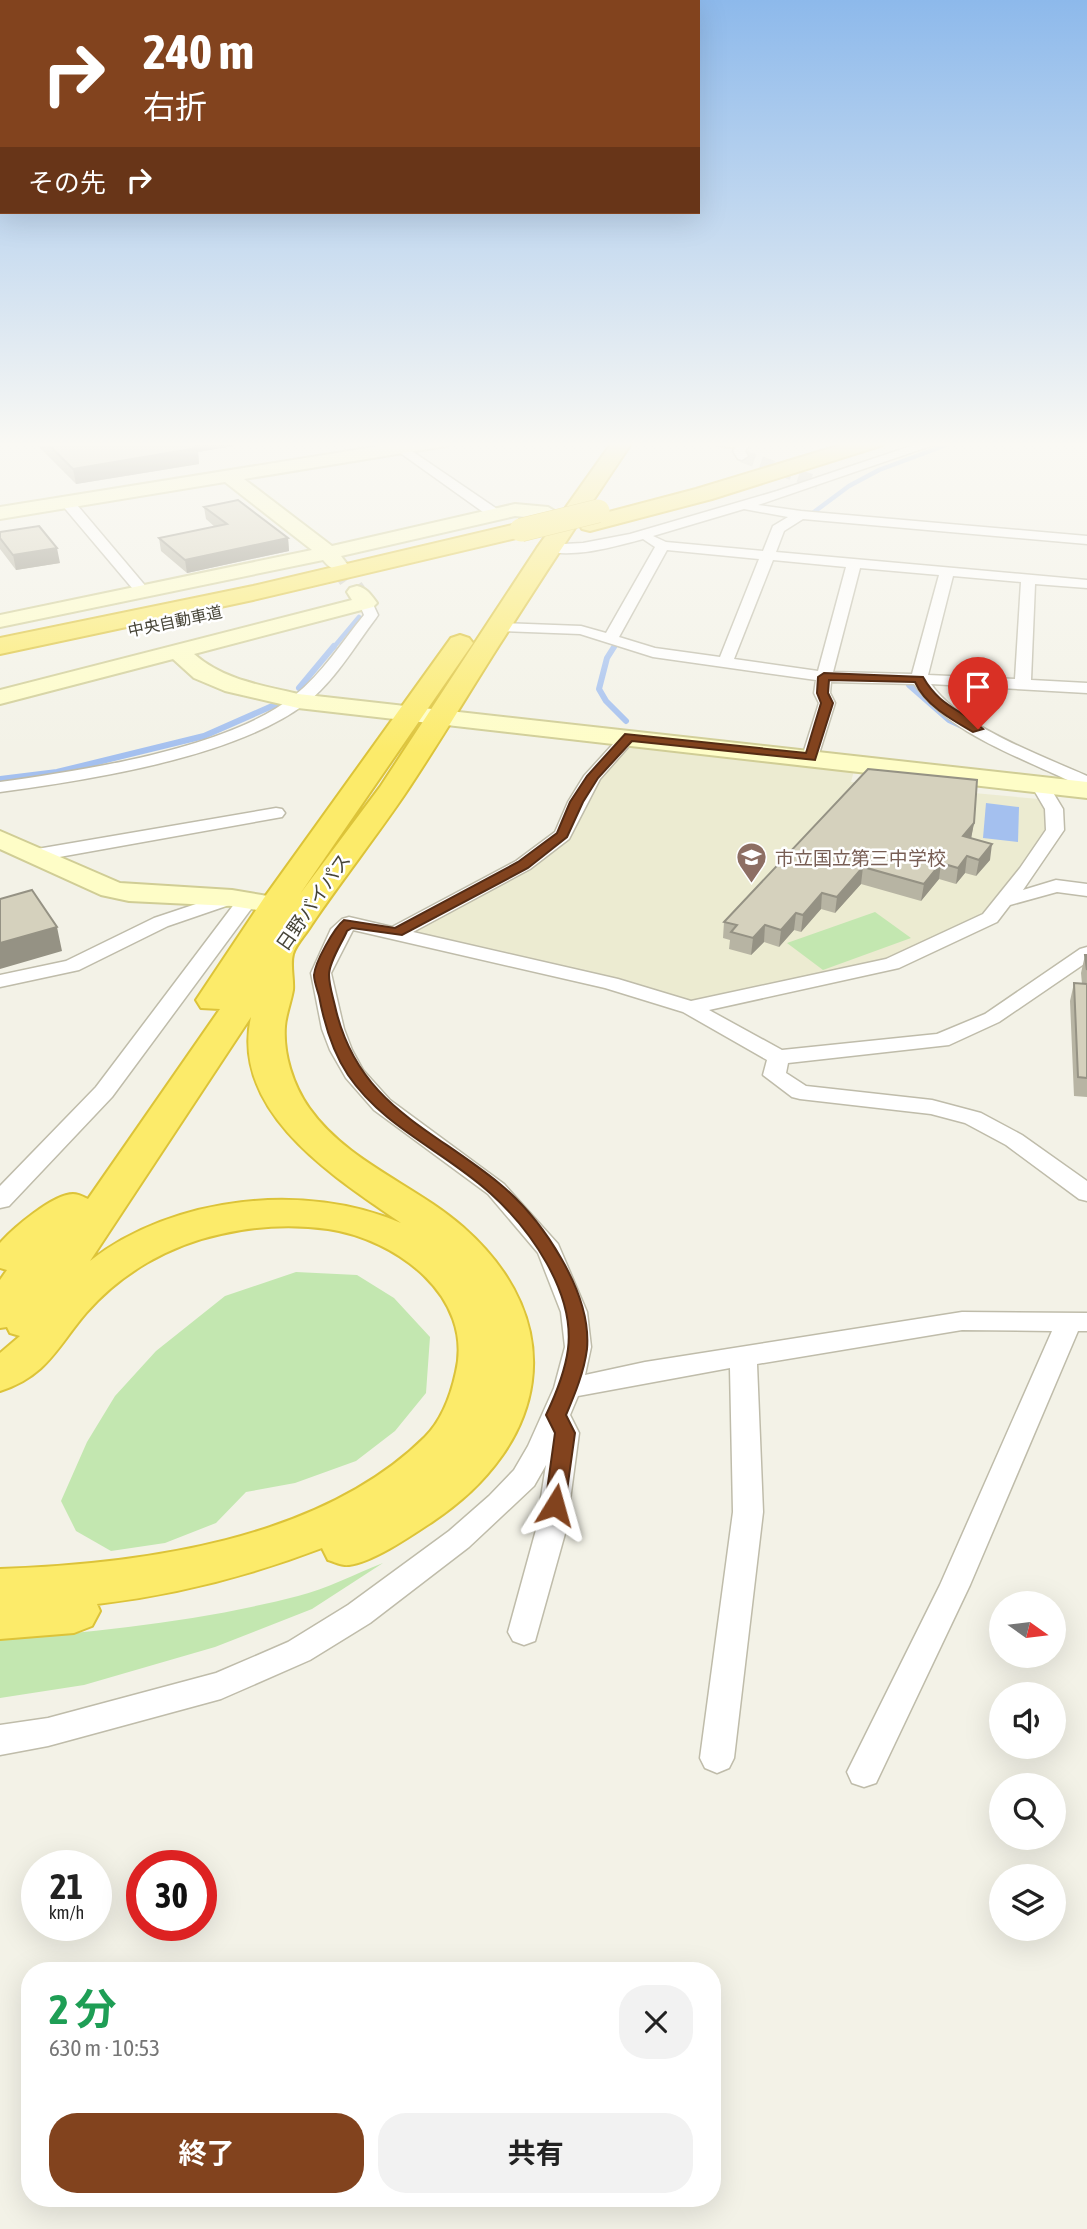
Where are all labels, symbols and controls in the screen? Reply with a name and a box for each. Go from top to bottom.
text: 240 m [143,23,254,79]
icon: right [28,28,119,119]
text: 右折 [143,88,207,125]
icon: right [120,161,158,199]
text: その先 [28,168,106,198]
street label: 中央自動車道 [126,602,224,640]
pin [948,657,1008,729]
icon: arrive [959,668,997,706]
school or university icon: 市立国立第三中学校 [735,841,769,885]
place label: 市立国立第三中学校 [775,847,946,869]
street label: 日野バイパス [271,849,355,955]
position arrow [518,1468,592,1542]
north arrow [989,1591,1066,1668]
map controls [989,1591,1066,1941]
button: sound [989,1682,1066,1759]
button: search [989,1773,1066,1850]
speed limit sign: 30 [126,1850,217,1941]
button: layers [989,1864,1066,1941]
text: 21 [50,1866,83,1906]
text: km/h [49,1902,84,1923]
text: 2 分 [49,1985,117,2033]
button: close [619,1985,693,2059]
text: 630 m · 10:53 [49,2035,160,2061]
button: 終了 [49,2113,364,2193]
button: 共有 [378,2113,693,2193]

